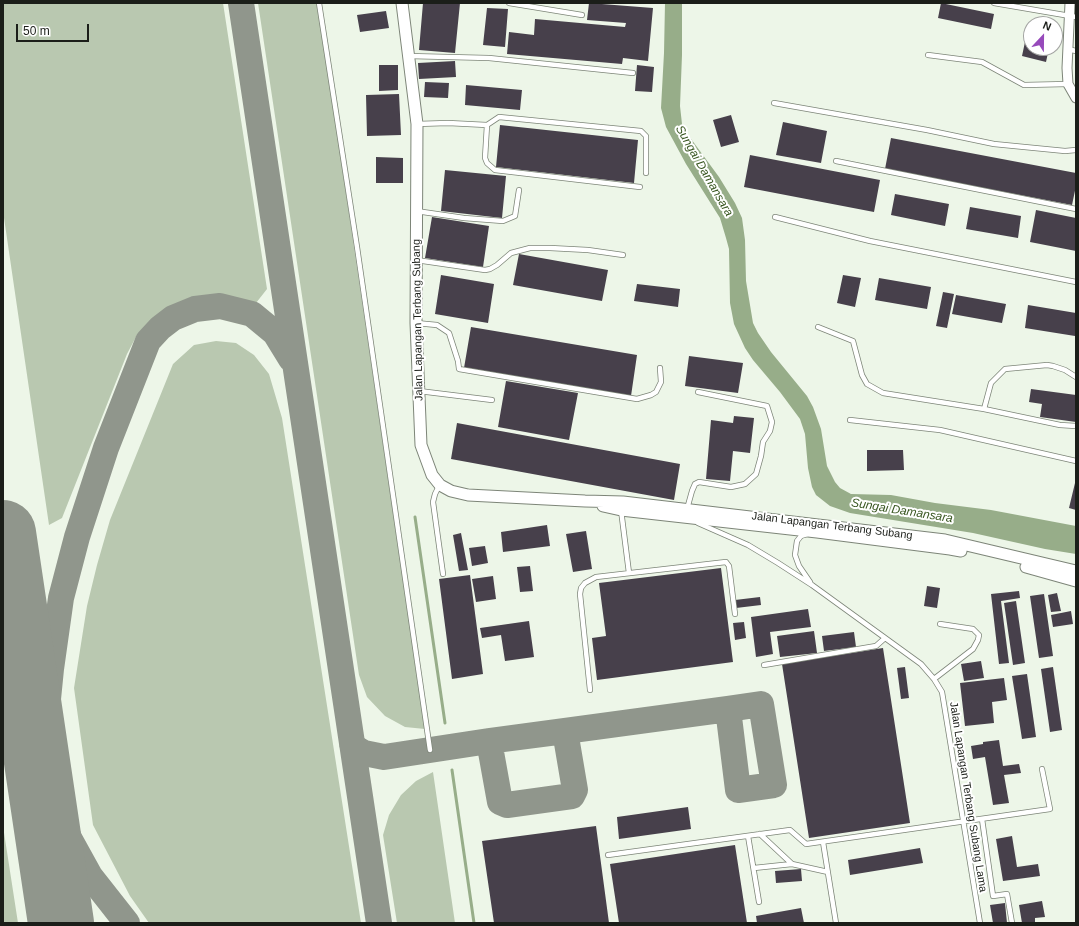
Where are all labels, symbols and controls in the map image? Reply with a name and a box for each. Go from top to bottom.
scale bar [18,16,91,42]
north arrow [1023,16,1063,56]
text: N [1041,19,1053,33]
text: 50 m [23,24,50,38]
water label: Sungai Damansara [672,123,736,219]
street label: Jalan Lapangan Terbang Subang [410,239,426,401]
water label: Sungai Damansara [850,496,954,526]
street label: Jalan Lapangan Terbang Subang [751,510,913,542]
street label: Jalan Lapangan Terbang Subang Lama [946,701,990,893]

